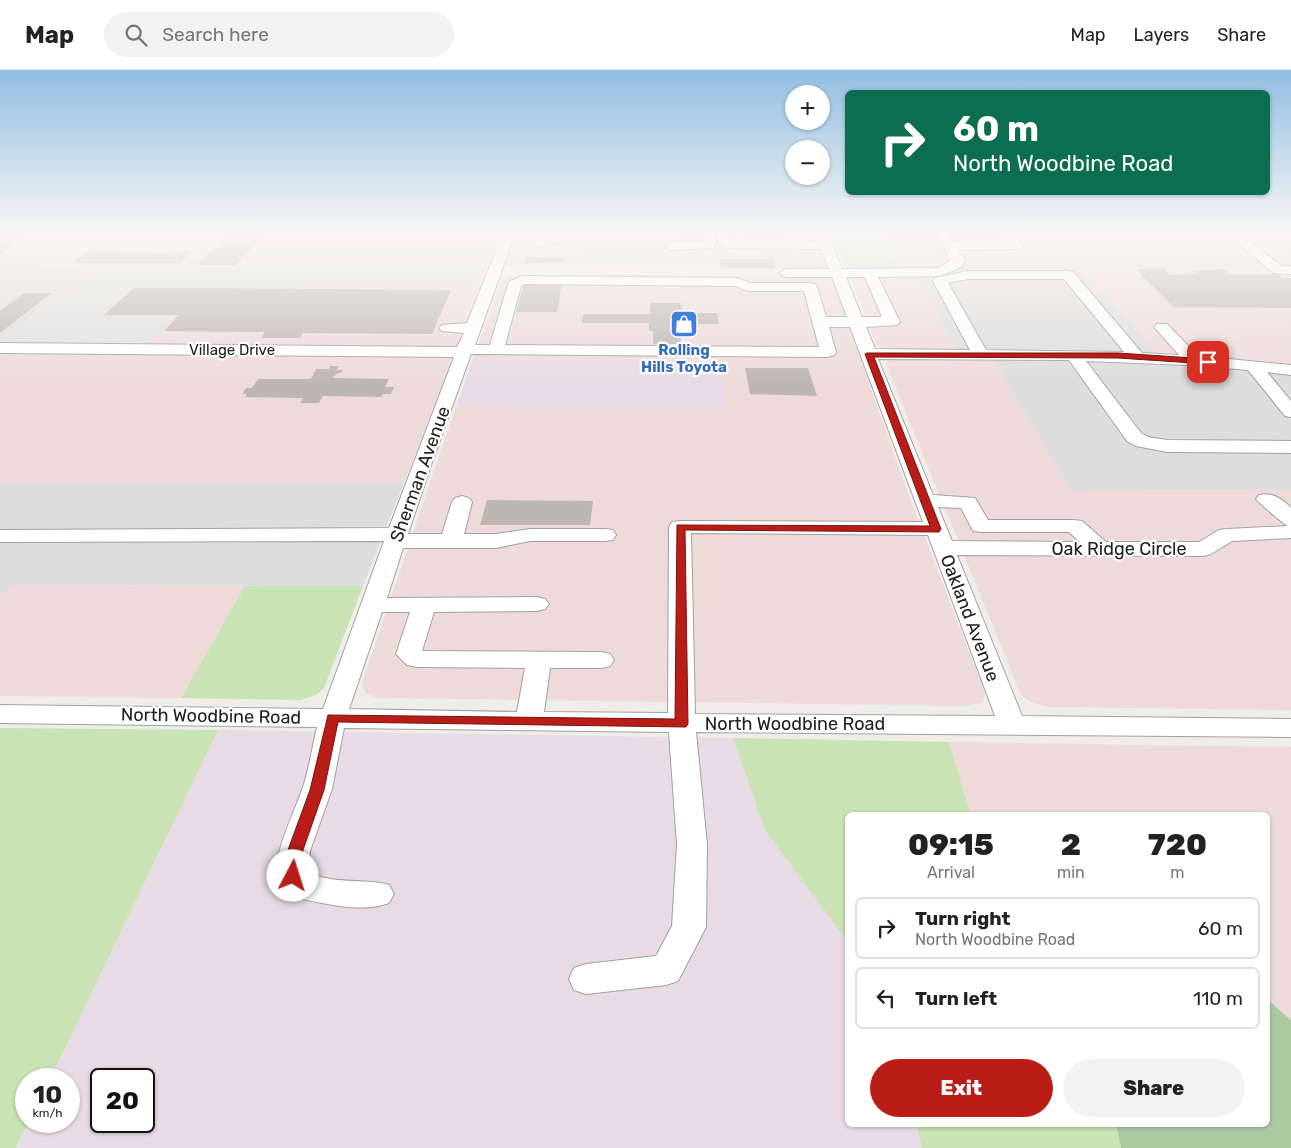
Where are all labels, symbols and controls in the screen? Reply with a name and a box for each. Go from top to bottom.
search box [104,12,454,57]
text: Map [25,21,74,49]
icon: search [122,21,150,49]
text: Search here [162,23,269,46]
text: Map [1071,24,1106,46]
text: Layers [1134,24,1189,46]
text: Share [1217,24,1266,46]
map controls [785,85,830,185]
button: + [785,85,830,130]
text: 60 m [953,108,1039,150]
icon: right [870,110,935,175]
button: − [785,140,830,185]
text: North Woodbine Road [953,150,1173,177]
shop icon: Rolling Hills Toyota [669,309,699,339]
street label: Village Drive [189,341,275,359]
place label: Rolling Hills Toyota [641,341,727,376]
pin [1187,341,1229,383]
icon: arrive [1194,348,1222,376]
street label: Sherman Avenue [385,403,455,545]
street label: Oak Ridge Circle [1051,538,1187,560]
street label: Oakland Avenue [936,551,1004,685]
street label: North Woodbine Road [121,703,301,729]
street label: North Woodbine Road [705,713,885,735]
text: 09:15 [908,827,994,863]
text: 2 [1061,827,1081,863]
text: 720 [1148,827,1207,863]
position arrow [266,849,318,901]
text: Arrival [927,863,975,882]
text: min [1057,863,1085,882]
text: m [1170,863,1184,882]
text: Turn right [915,907,1010,930]
icon: right [872,914,900,942]
text: 60 m [1198,917,1243,940]
text: North Woodbine Road [915,930,1075,949]
icon: left [872,984,900,1012]
text: Turn left [915,987,997,1010]
text: 110 m [1193,987,1243,1010]
button: Exit [870,1059,1053,1117]
button: Share [1063,1059,1245,1117]
speed limit sign: 20 [90,1068,155,1133]
text: 10 [33,1080,62,1109]
text: km/h [33,1106,62,1120]

